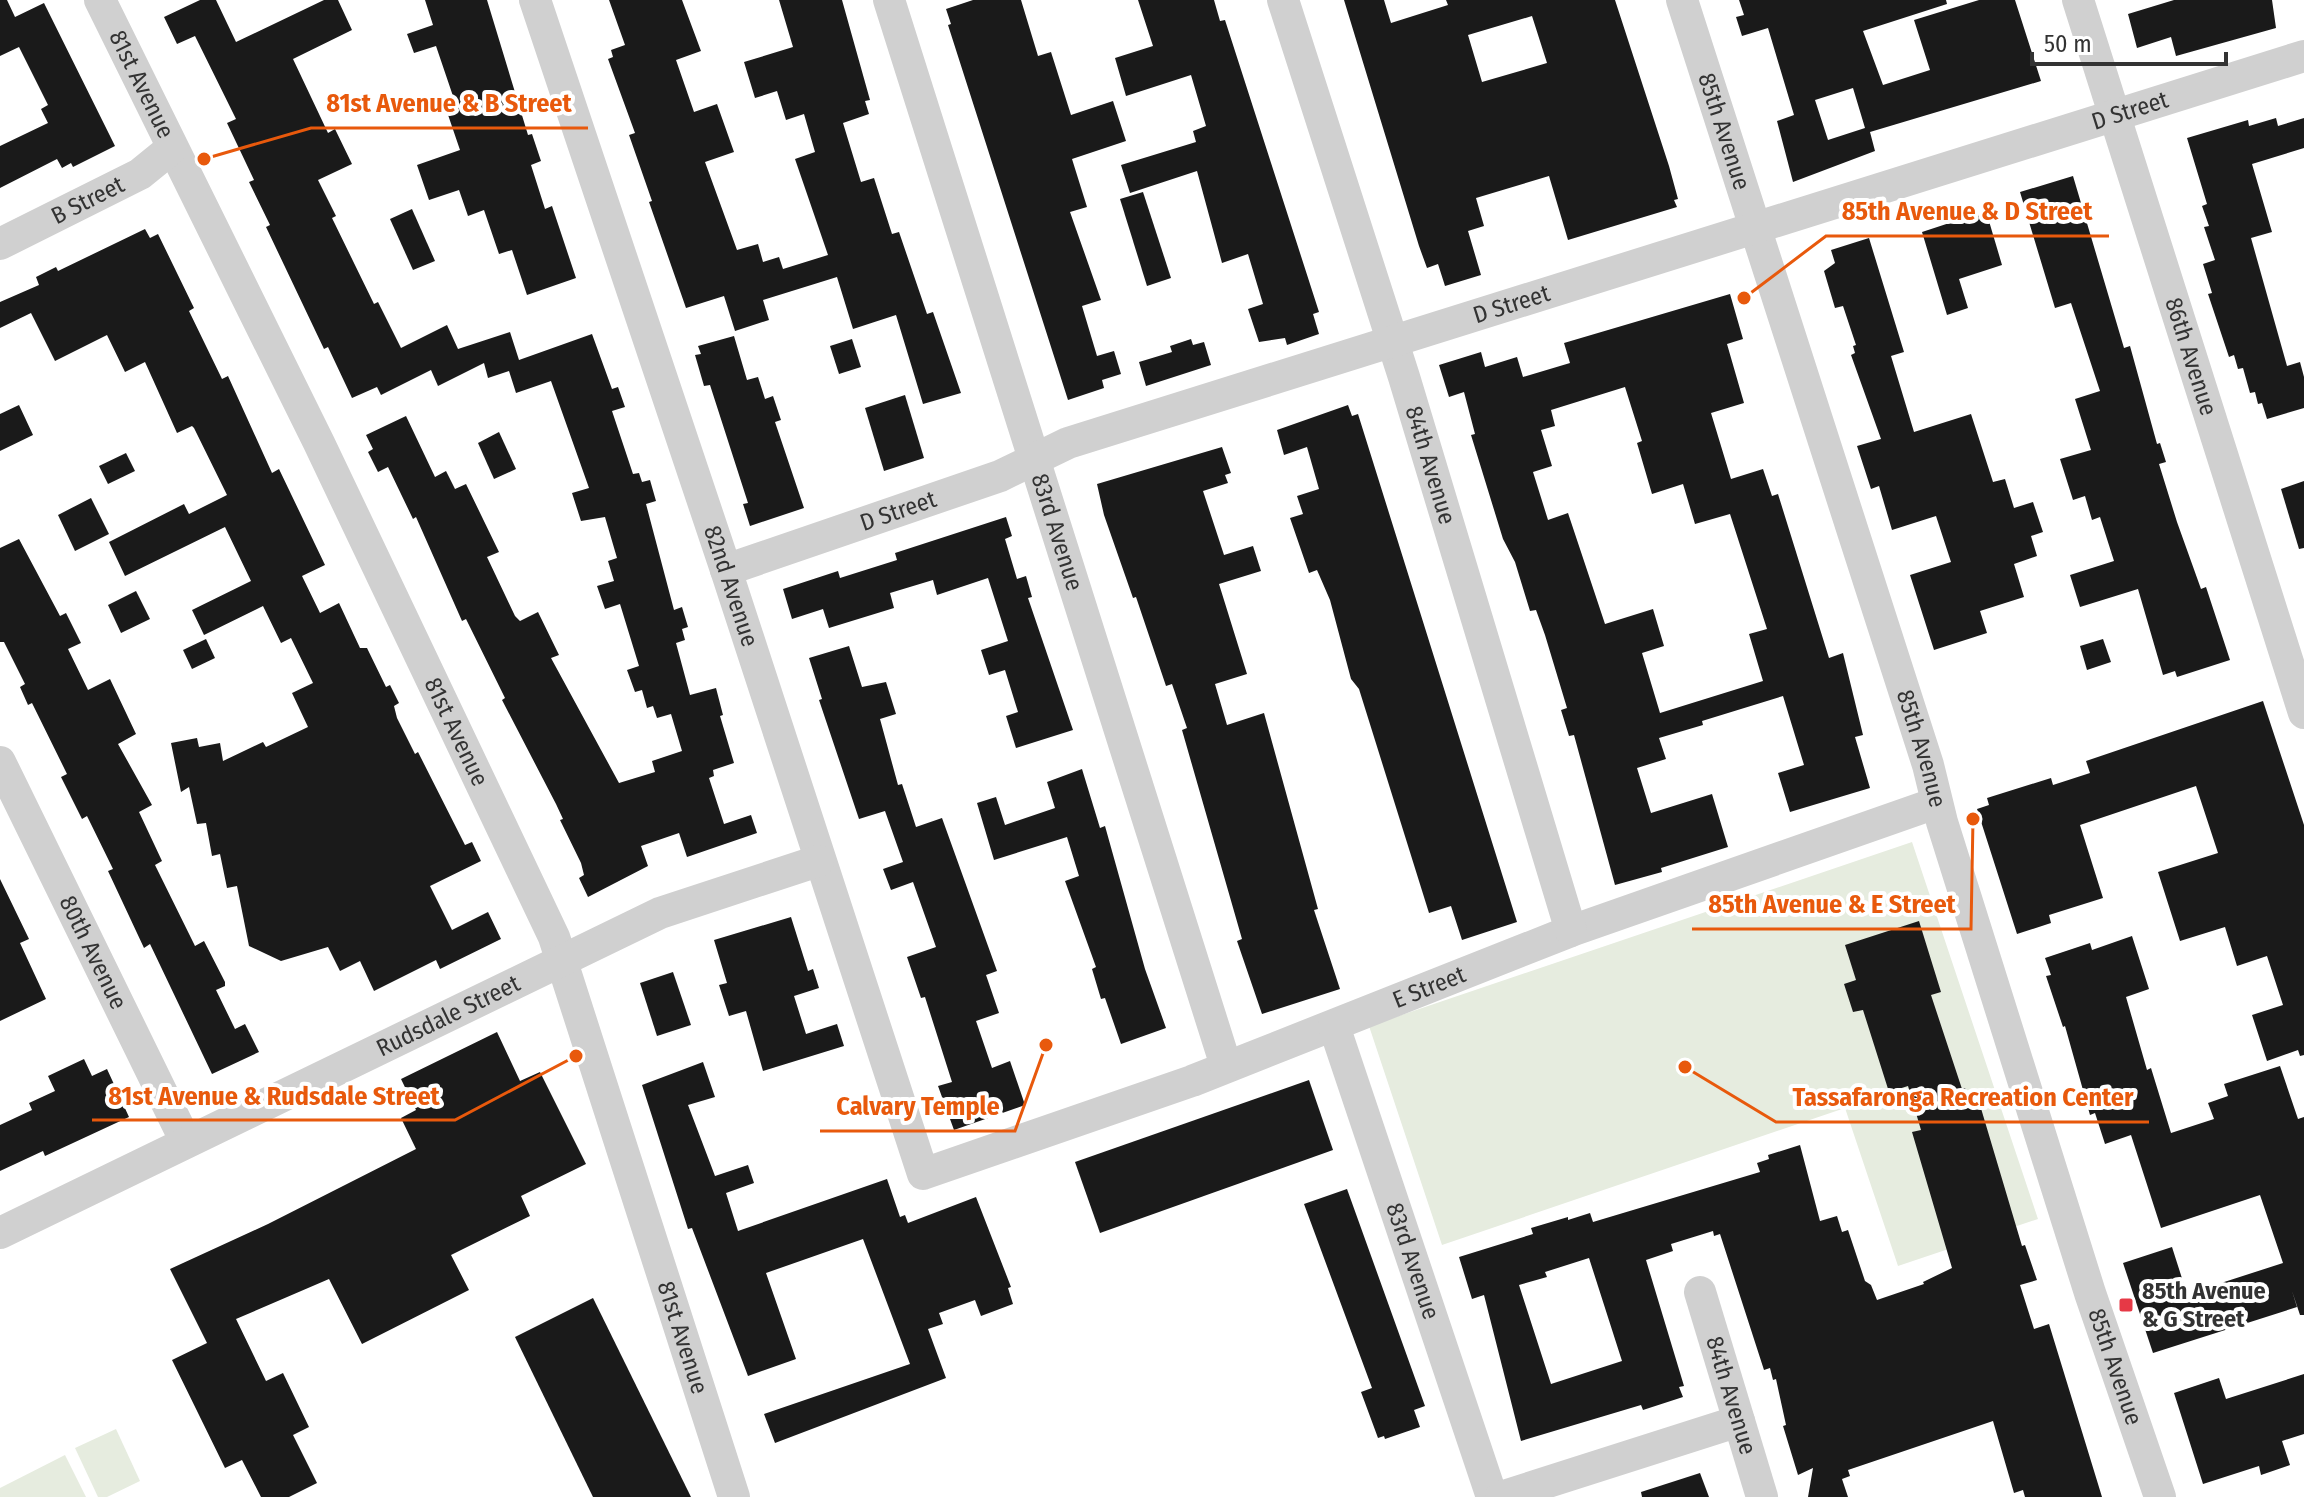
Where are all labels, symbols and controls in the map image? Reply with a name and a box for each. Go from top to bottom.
scale bar [2032,16,2226,66]
street label: 81st Avenue [103,26,180,143]
text: 50 m [2044,30,2092,58]
street label: 85th Avenue [1692,69,1756,193]
callout: 81st Avenue & B Street [311,78,588,128]
street label: D Street [2088,85,2172,136]
text: 81st Avenue & B Street [326,88,573,119]
street label: B Street [47,170,129,230]
callout: 85th Avenue & D Street [1826,186,2109,236]
text: 85th Avenue & D Street [1842,196,2093,227]
street label: D Street [1470,279,1553,329]
street label: 86th Avenue [2159,294,2223,419]
street label: 84th Avenue [1400,403,1462,528]
street label: 83rd Avenue [1026,470,1089,594]
street label: D Street [856,485,940,537]
street label: 82nd Avenue [698,522,764,650]
street label: 81st Avenue [419,673,494,791]
street label: 85th Avenue [1891,686,1952,810]
callout: 85th Avenue & E Street [1692,879,1971,929]
text: 85th Avenue & E Street [1708,889,1957,920]
street label: 80th Avenue [54,891,133,1014]
street label: E Street [1389,960,1470,1014]
street label: Rudsdale Street [372,969,525,1062]
callout: 81st Avenue & Rudsdale Street [92,1070,455,1120]
callout: Tassafaronga Recreation Center [1776,1072,2149,1122]
text: 81st Avenue & Rudsdale Street [108,1081,441,1112]
callout: Calvary Temple [820,1081,1015,1131]
text: Tassafaronga Recreation Center [1793,1082,2134,1113]
text: Calvary Temple [836,1091,1000,1122]
street label: 83rd Avenue [1380,1199,1445,1323]
place label: 85th Avenue & G Street [2142,1277,2266,1333]
street label: 81st Avenue [652,1278,714,1397]
marker: 85th Avenue & G Street [2117,1296,2135,1314]
street label: 85th Avenue [2082,1305,2148,1429]
street label: 84th Avenue [1700,1333,1762,1458]

